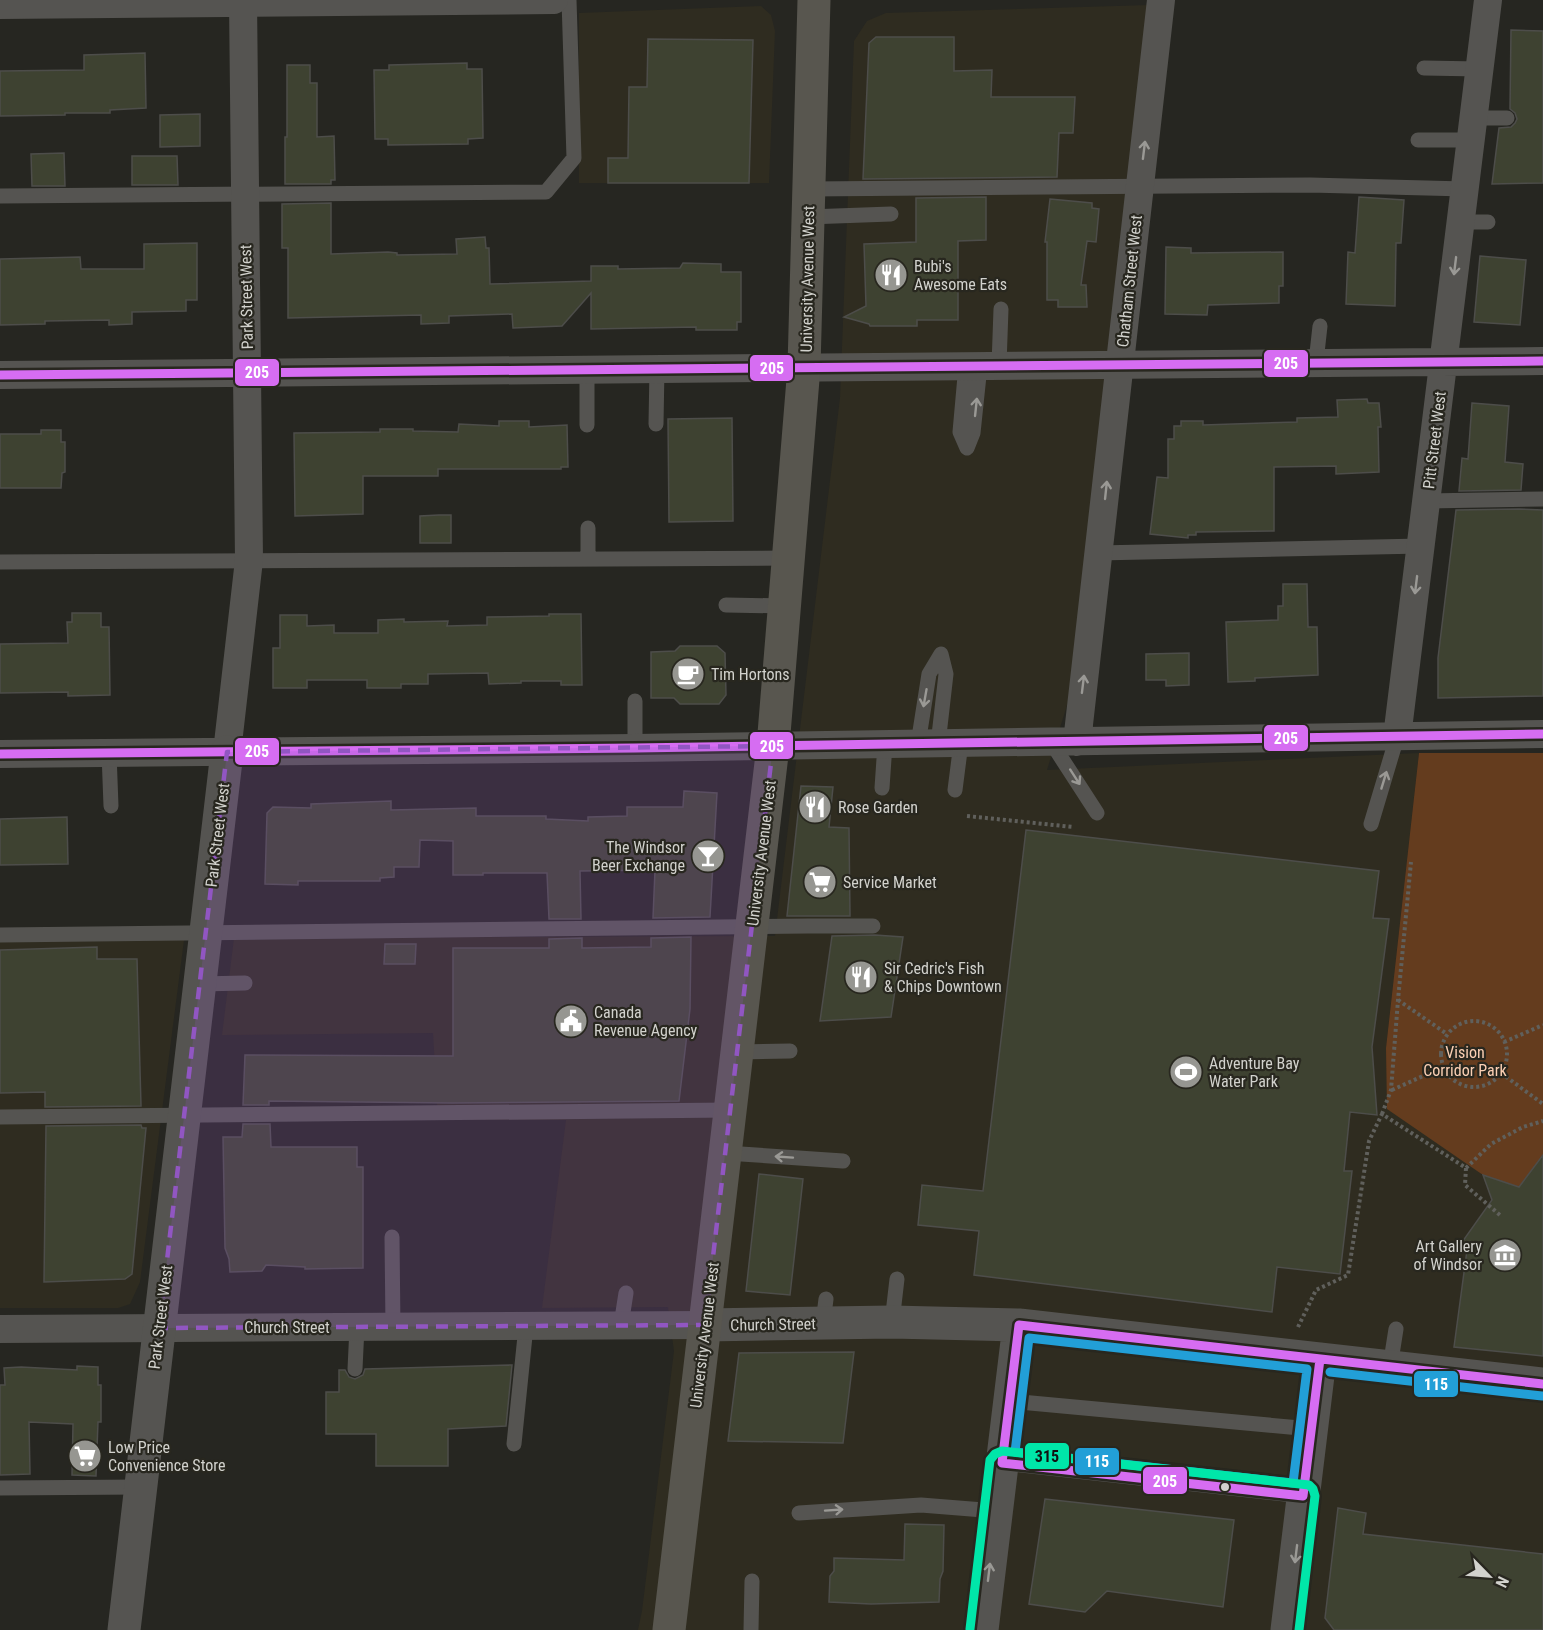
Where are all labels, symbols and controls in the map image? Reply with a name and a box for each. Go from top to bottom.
one-way arrow [1139,141,1150,160]
street label: University Avenue West [797,205,818,353]
street label: Chatham Street West [1113,214,1146,348]
street label: Park Street West [236,244,257,350]
one-way arrow [1450,256,1461,276]
restaurant icon: Bubi's Awesome Eats [873,257,909,293]
place label: Bubi's Awesome Eats [914,257,1007,294]
line badge: 205 [1263,349,1309,378]
line badge: 205 [749,354,794,382]
text: 205 [1274,354,1298,373]
line badge: 205 [234,358,280,387]
text: 205 [760,359,784,378]
text: 205 [245,363,269,382]
street label: Pitt Street West [1419,390,1450,490]
one-way arrow [971,398,982,418]
one-way arrow [1100,480,1111,500]
one-way arrow [1410,575,1421,594]
cafe icon: Tim Hortons [670,656,706,692]
place label: Tim Hortons [711,665,790,684]
one-way arrow [1078,674,1089,694]
one-way arrow [919,687,930,707]
line badge: 205 [1263,724,1309,752]
text: 205 [1274,729,1298,748]
line badge: 205 [749,731,794,760]
line badge: 205 [234,737,280,766]
text: 205 [760,737,784,756]
text: 205 [245,742,269,761]
one-way arrow [1068,769,1081,786]
one-way arrow [1380,771,1391,790]
street label: University Avenue West [743,779,780,927]
street label: Park Street West [202,782,233,888]
restaurant icon: Rose Garden [797,789,833,825]
place label: Rose Garden [838,798,918,817]
place label: The Windsor Beer Exchange [592,838,685,875]
bar icon: The Windsor Beer Exchange [690,838,726,874]
supermarket icon: Service Market [802,864,838,900]
place label: Service Market [843,873,937,892]
restaurant icon: Sir Cedric's Fish & Chips Downtown [843,959,879,995]
place label: Sir Cedric's Fish & Chips Downtown [884,959,1002,996]
public building icon: Canada Revenue Agency [553,1003,589,1039]
place label: Canada Revenue Agency [594,1003,698,1040]
park label: Vision Corridor Park [1423,1043,1508,1080]
sports icon: Adventure Bay Water Park [1168,1054,1204,1090]
place label: Adventure Bay Water Park [1209,1054,1300,1091]
one-way arrow [775,1151,795,1162]
place label: Art Gallery of Windsor [1413,1237,1482,1274]
museum icon: Art Gallery of Windsor [1487,1237,1523,1273]
street label: University Avenue West [686,1261,723,1409]
street label: Park Street West [145,1264,176,1370]
street label: Church Street [730,1314,816,1335]
street label: Church Street [244,1318,330,1337]
line badge: 115 [1413,1370,1459,1398]
text: 115 [1424,1375,1448,1394]
supermarket icon: Low Price Convenience Store [67,1438,103,1474]
place label: Low Price Convenience Store [108,1438,225,1475]
line badge: 315 [1024,1442,1070,1470]
text: 315 [1035,1447,1059,1466]
line badge: 115 [1074,1447,1120,1476]
text: 115 [1085,1452,1109,1471]
line badge: 205 [1142,1466,1188,1495]
text: 205 [1153,1472,1177,1491]
unlabelled marker [1219,1481,1231,1493]
one-way arrow [824,1505,844,1516]
one-way arrow [1291,1543,1302,1563]
north arrow [1459,1546,1519,1606]
one-way arrow [984,1562,995,1582]
text: N [1491,1574,1513,1591]

